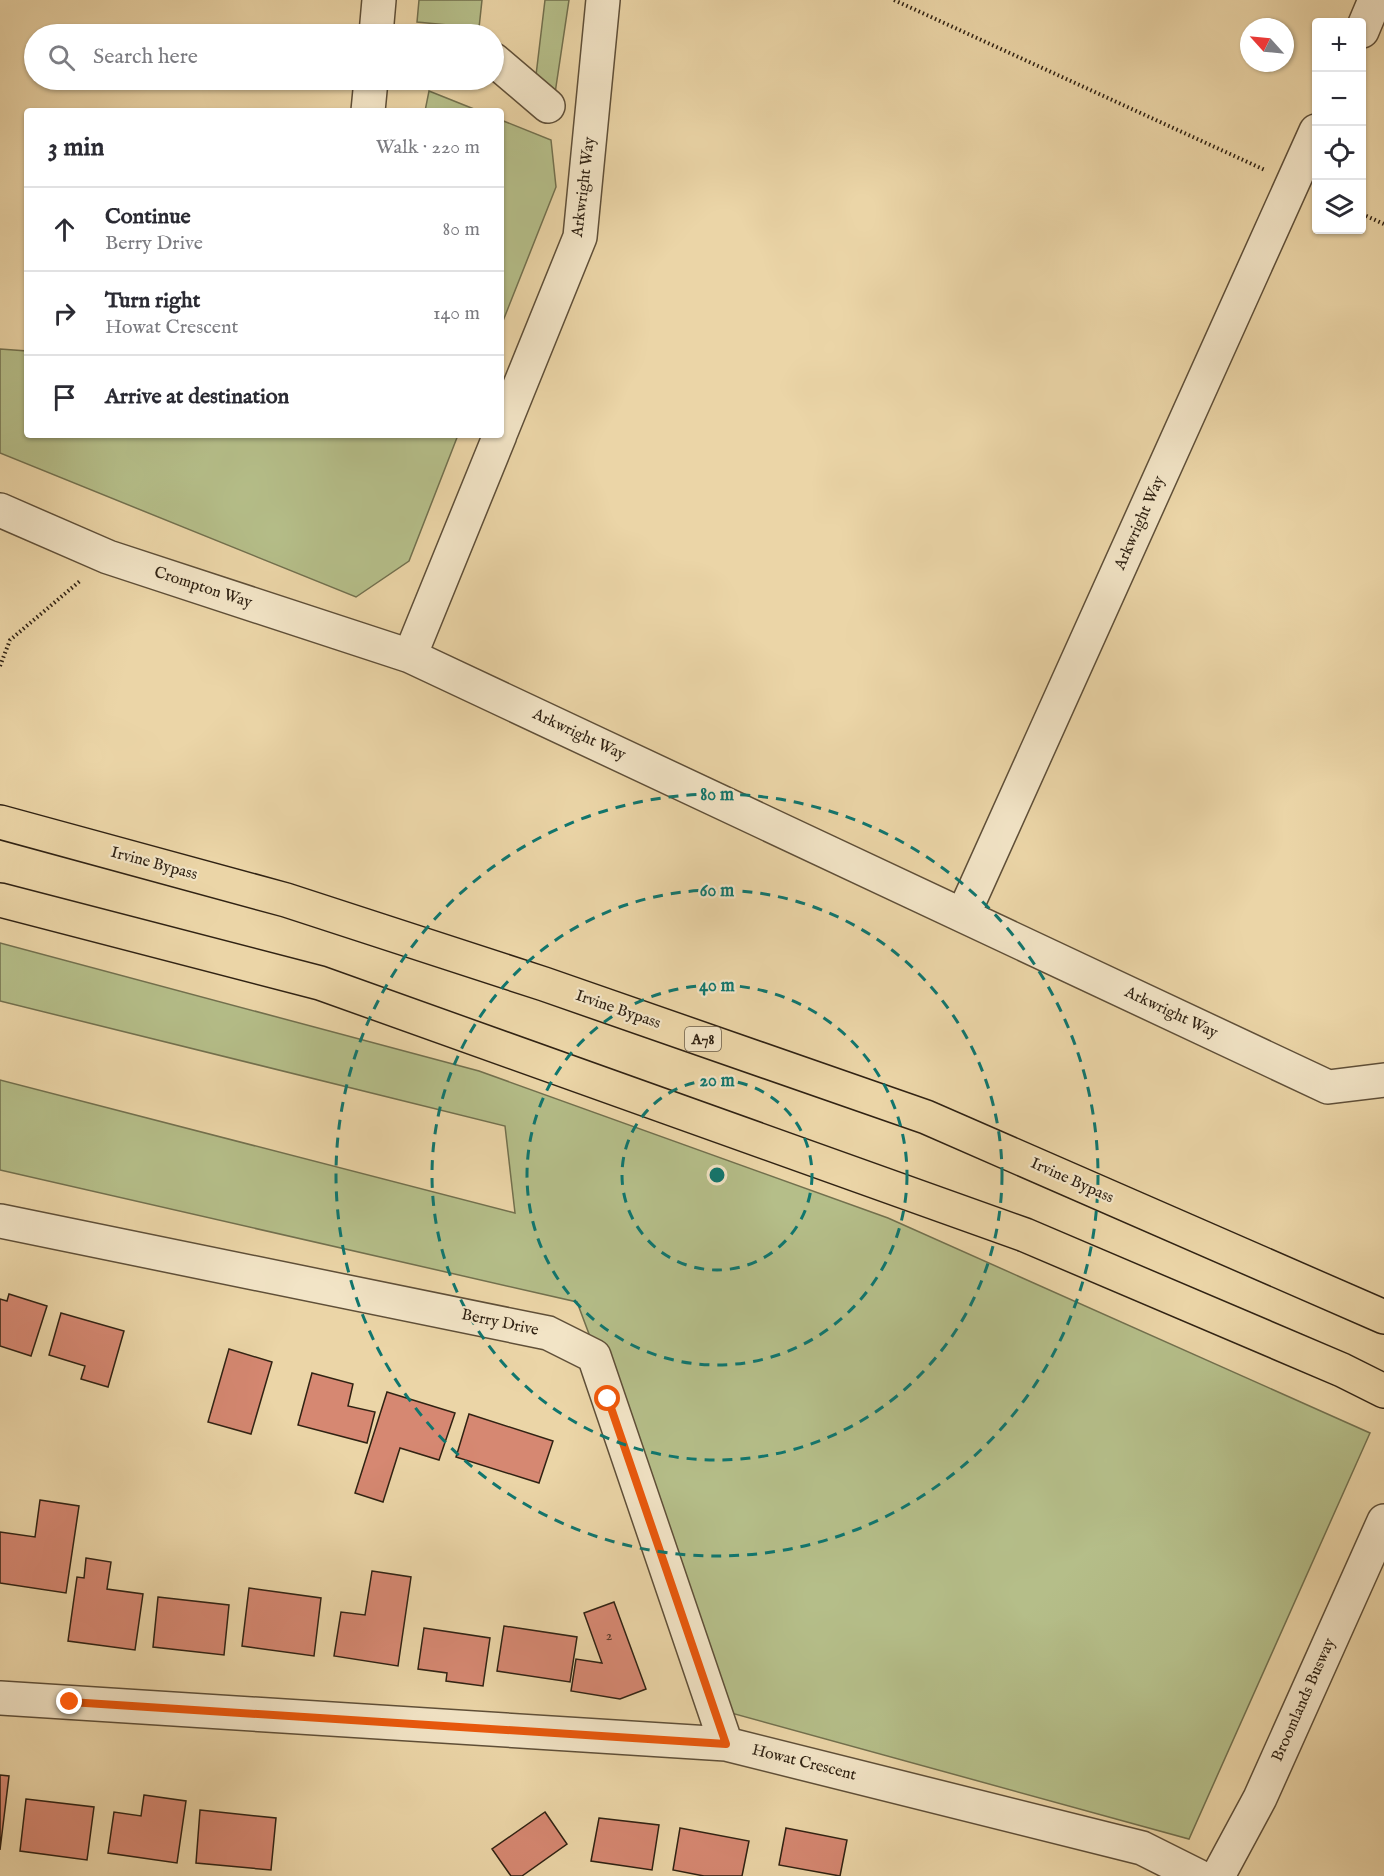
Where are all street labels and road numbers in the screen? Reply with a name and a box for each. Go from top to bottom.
street label: Arkwright Way [568,136,600,239]
street label: Arkwright Way [1110,473,1170,574]
street label: Crompton Way [151,563,255,613]
street label: Arkwright Way [528,704,629,765]
street label: Irvine Bypass [109,843,200,885]
street label: Arkwright Way [1120,982,1221,1043]
street label: Irvine Bypass [573,986,664,1034]
road number: A78 [685,1027,721,1051]
street label: Irvine Bypass [1027,1154,1117,1208]
street label: Berry Drive [460,1305,540,1341]
street label: Broomlands Busway [1268,1635,1340,1765]
street label: Howat Crescent [750,1740,859,1786]

